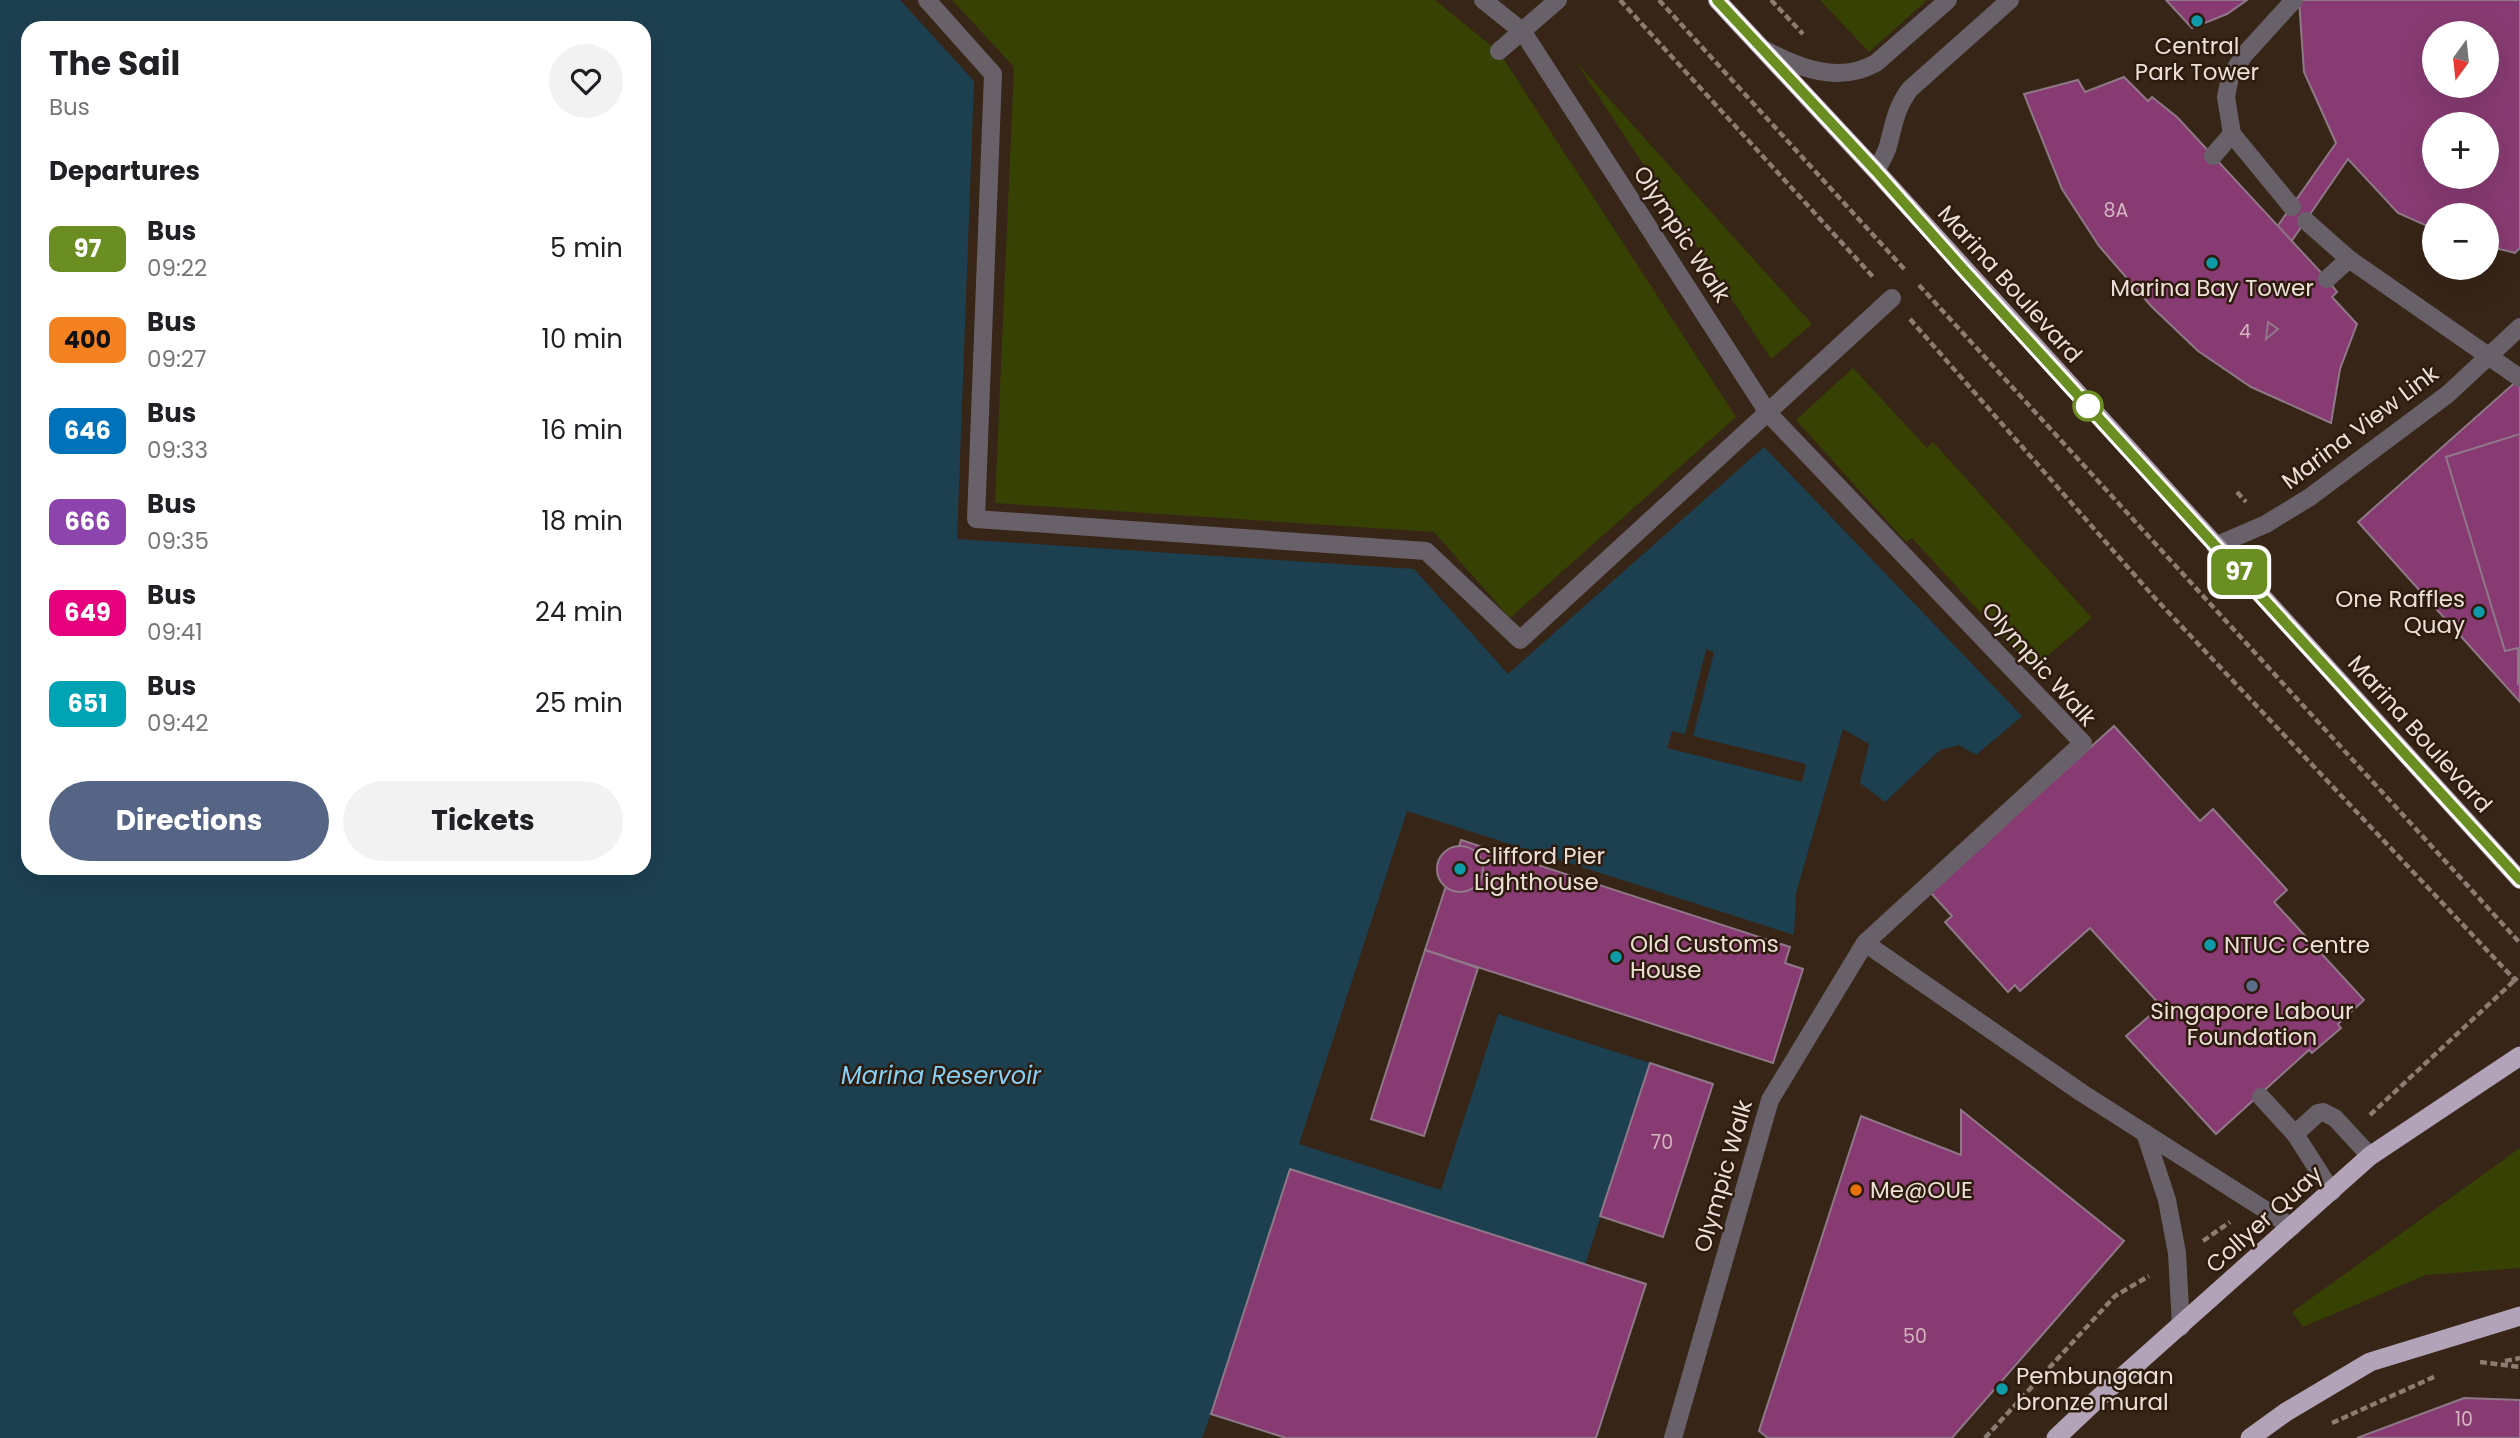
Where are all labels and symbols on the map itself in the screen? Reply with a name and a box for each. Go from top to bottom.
marker: Central Park Tower [2189,13,2205,29]
north arrow [2422,21,2499,98]
place label: Central Park Tower [2135,30,2259,88]
street label: Olympic Walk [1626,159,1738,309]
house number: 8A [2104,197,2129,224]
street label: Marina Boulevard [1931,198,2089,370]
marker: Marina Bay Tower [2204,255,2220,271]
place label: Marina Bay Tower [2110,272,2314,304]
house number: 4 [2239,318,2251,345]
street label: Marina View Link [2275,357,2445,497]
unlabelled marker [2073,391,2103,421]
line badge: 97 [2208,549,2270,595]
place label: One Raffles Quay [2335,583,2465,641]
street label: Olympic Walk [1975,595,2104,733]
marker: One Raffles Quay [2471,604,2487,620]
street label: Marina Boulevard [2341,648,2499,820]
place label: Clifford Pier Lighthouse [1474,840,1605,898]
marker: Clifford Pier Lighthouse [1452,861,1468,877]
place label: Old Customs House [1630,928,1779,986]
place label: NTUC Centre [2224,929,2370,961]
marker: NTUC Centre [2202,937,2218,953]
marker: Old Customs House [1608,949,1624,965]
marker: Singapore Labour Foundation [2244,978,2260,994]
place label: Singapore Labour Foundation [2150,995,2354,1053]
water label: Marina Reservoir [841,1059,1042,1092]
street label: Olympic Walk [1686,1096,1760,1256]
house number: 70 [1651,1129,1673,1156]
street label: Collyer Quay [2199,1158,2329,1280]
place label: Me@OUE [1870,1174,1973,1206]
marker: Me@OUE [1848,1182,1864,1198]
house number: 50 [1903,1323,1927,1350]
place label: Pembungaan bronze mural [2016,1360,2174,1418]
marker: Pembungaan bronze mural [1994,1381,2010,1397]
house number: 10 [2455,1406,2473,1433]

